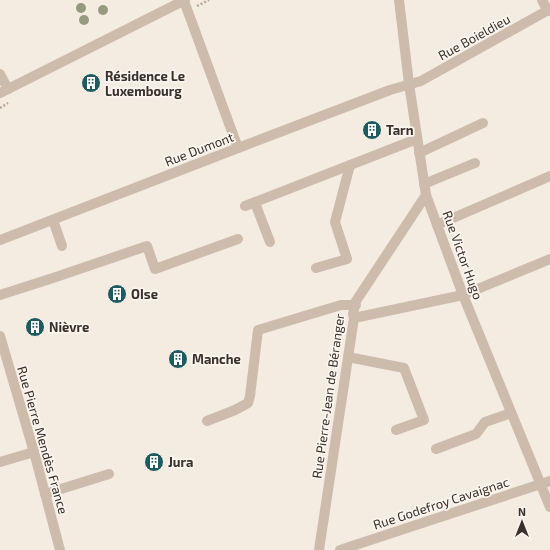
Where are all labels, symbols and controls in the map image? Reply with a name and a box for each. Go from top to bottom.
street label: Rue Boieldieu [435,11,513,63]
place label: Résidence Le Luxembourg [105,68,185,99]
building icon: Résidence Le Luxembourg [80,72,102,94]
building icon: Tarn [361,119,383,141]
place label: Tarn [386,122,414,138]
street label: Rue Dumont [162,129,236,169]
street label: Rue Victor Hugo [440,208,486,302]
building icon: OIse [106,283,128,305]
place label: OIse [131,286,158,302]
street label: Rue Pierre-Jean de Béranger [308,312,348,480]
building icon: Nièvre [24,316,46,338]
place label: Nièvre [49,319,89,335]
building icon: Manche [167,348,189,370]
place label: Manche [192,351,241,367]
street label: Rue Pierre Mendès France [14,364,72,516]
building icon: Jura [143,451,165,473]
place label: Jura [168,454,193,470]
street label: Rue Godefroy Cavaignac [371,473,511,533]
north arrow [502,502,542,542]
text: N [518,505,526,518]

